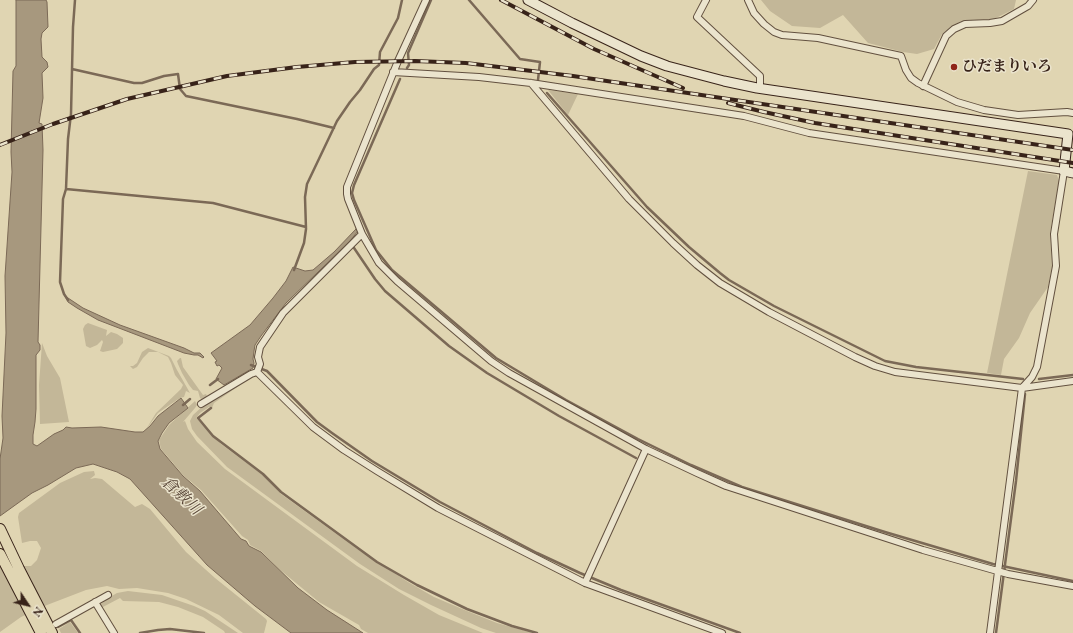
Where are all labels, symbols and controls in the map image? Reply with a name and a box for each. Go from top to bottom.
place label: ひだまりいろ [962,58,1052,76]
marker: ひだまりいろ [949,62,959,72]
water label: 倉敷川 [157,473,205,519]
north arrow [8,585,48,625]
text: N [30,604,46,620]

